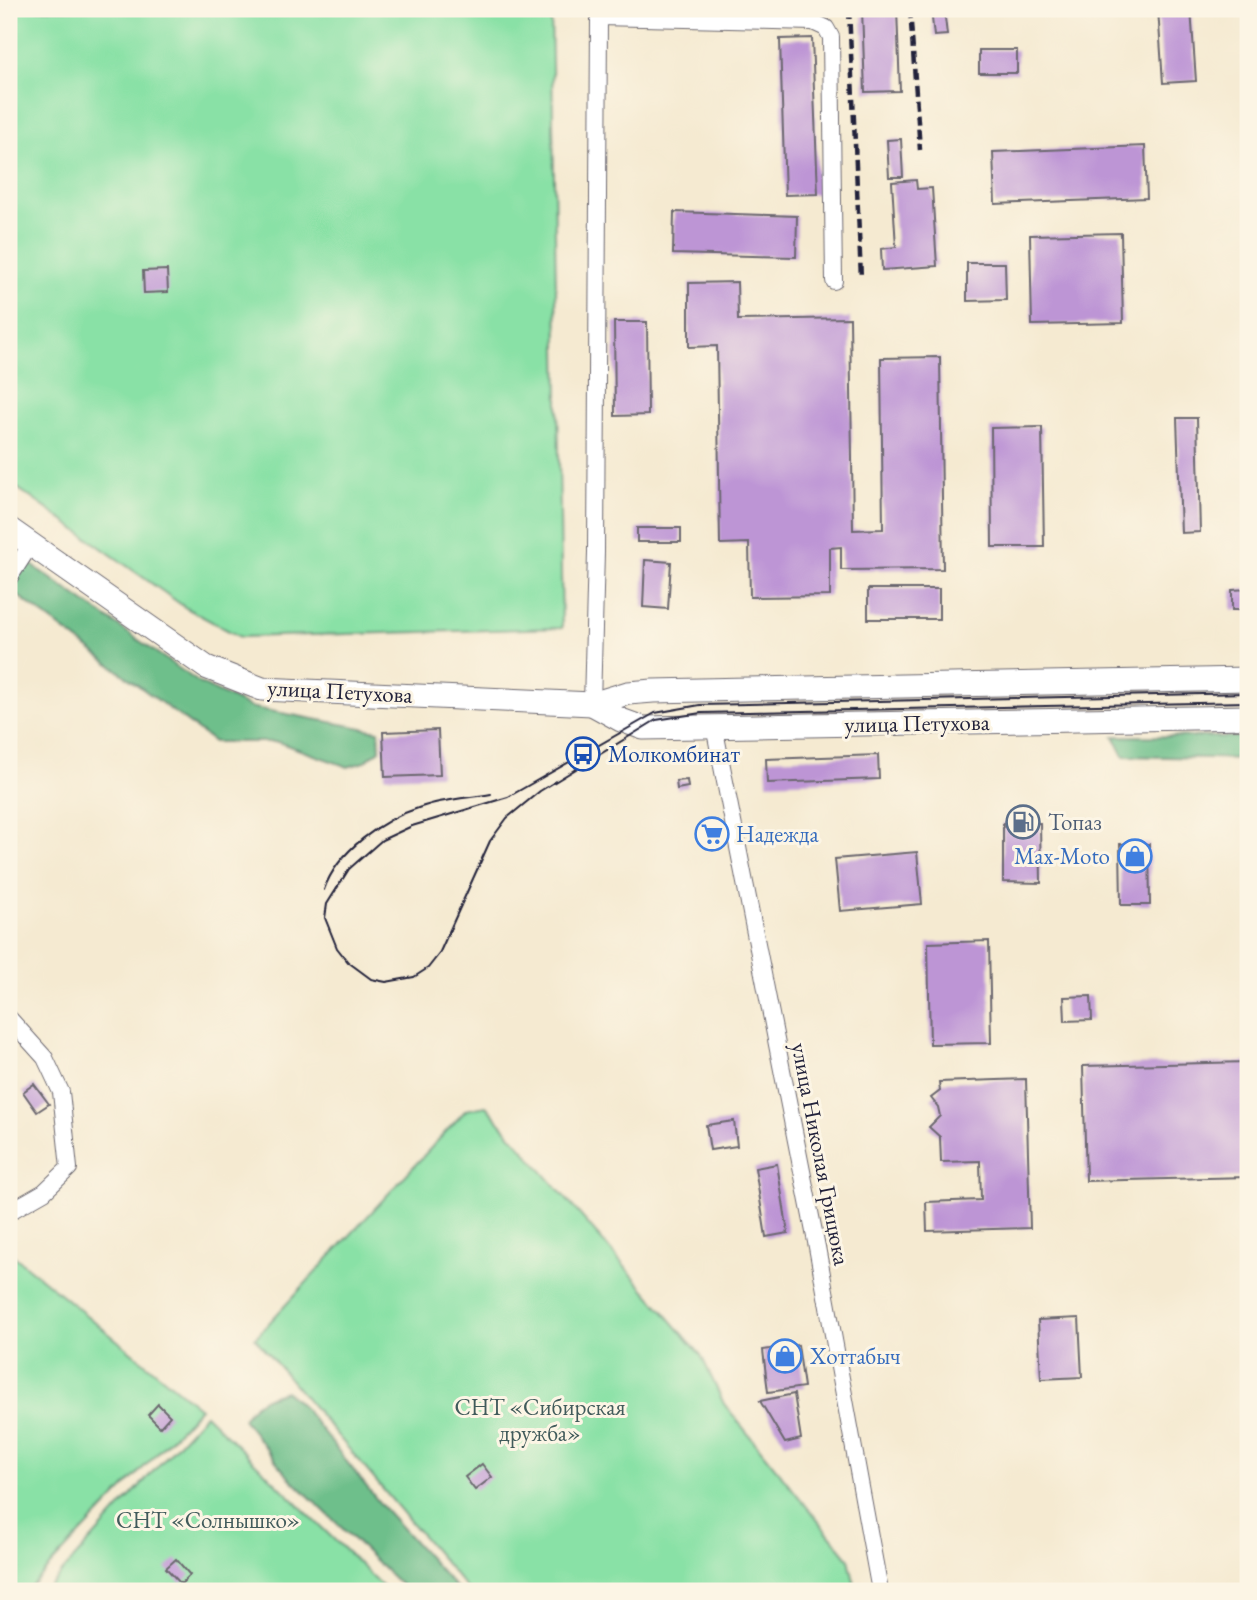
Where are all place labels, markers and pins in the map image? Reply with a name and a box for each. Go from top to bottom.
bus stop icon: Молкомбинат [564,735,602,773]
place label: Молкомбинат [608,739,740,769]
fuel station icon: Топаз [1004,803,1042,841]
place label: Топаз [1048,807,1102,837]
supermarket icon: Надежда [693,815,731,853]
place label: Надежда [736,819,819,849]
shop icon: Max-Moto [1116,837,1154,875]
place label: Max-Moto [1014,841,1110,871]
shop icon: Хоттабыч [766,1337,804,1375]
place label: Хоттабыч [809,1341,901,1371]

